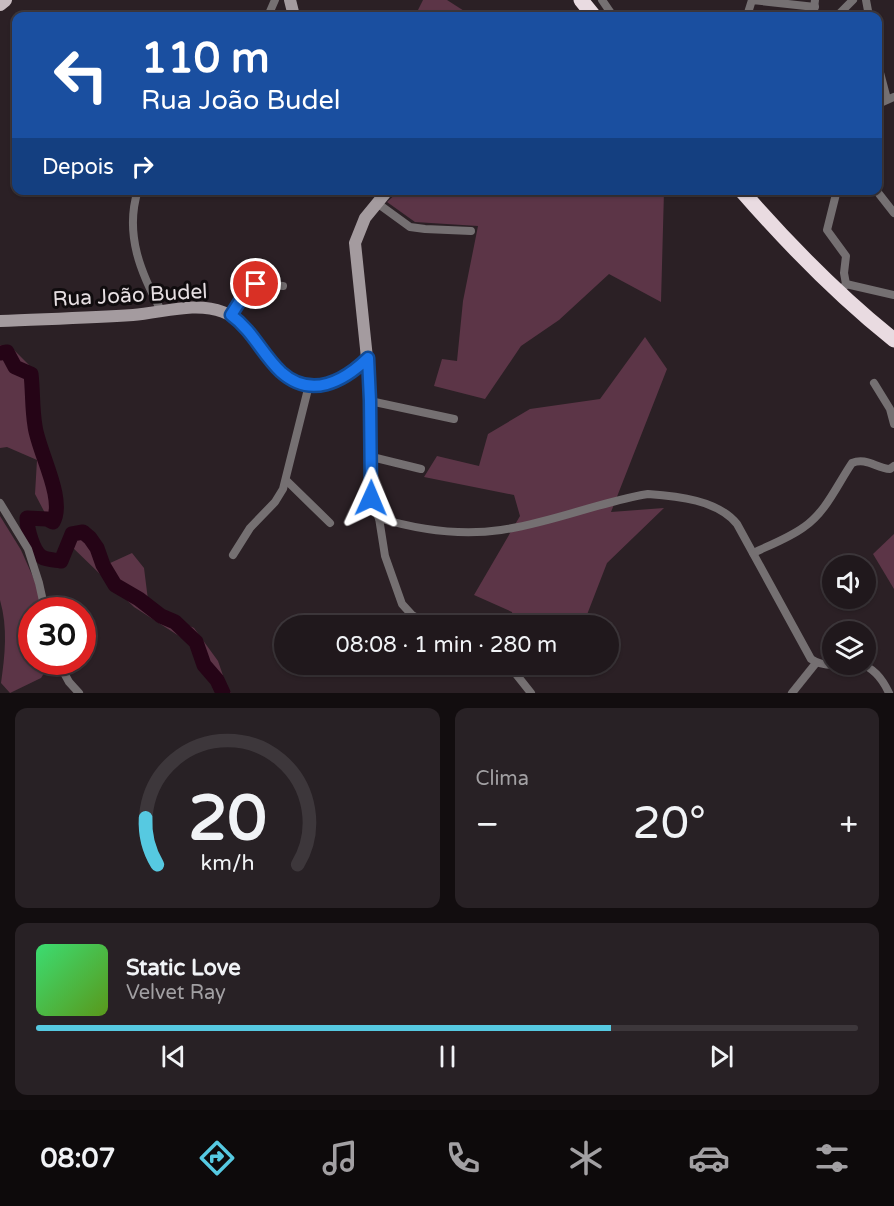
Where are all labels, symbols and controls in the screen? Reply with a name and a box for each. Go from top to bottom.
text: 110 m [141,33,270,84]
icon: left [42,36,120,114]
text: Rua João Budel [141,84,340,117]
icon: right [126,150,159,183]
text: Depois [42,154,114,180]
pin [230,258,281,309]
icon: arrive [239,267,272,300]
street label: Rua João Budel [52,279,208,312]
position arrow [339,466,403,530]
map controls [822,555,876,675]
button: sound [822,555,876,609]
speed limit sign: 30 [18,597,96,675]
button: layers [822,621,876,675]
text: 08:08 · 1 min · 280 m [336,632,557,658]
text: Clima [476,767,529,791]
text: 20 [188,782,266,857]
text: 20° [632,797,706,851]
text: − [476,805,499,844]
text: + [839,805,858,844]
text: km/h [200,850,254,876]
text: Static Love [126,955,241,981]
text: Velvet Ray [126,981,226,1005]
icon: previous [157,1040,190,1073]
icon: pause [431,1040,464,1073]
icon: next [705,1040,738,1073]
icon: directions [196,1137,238,1179]
icon: music [319,1137,361,1179]
icon: phone [442,1137,484,1179]
icon: climate [565,1137,607,1179]
icon: car [688,1137,730,1179]
icon: filters [811,1137,853,1179]
text: 08:07 [41,1142,115,1175]

